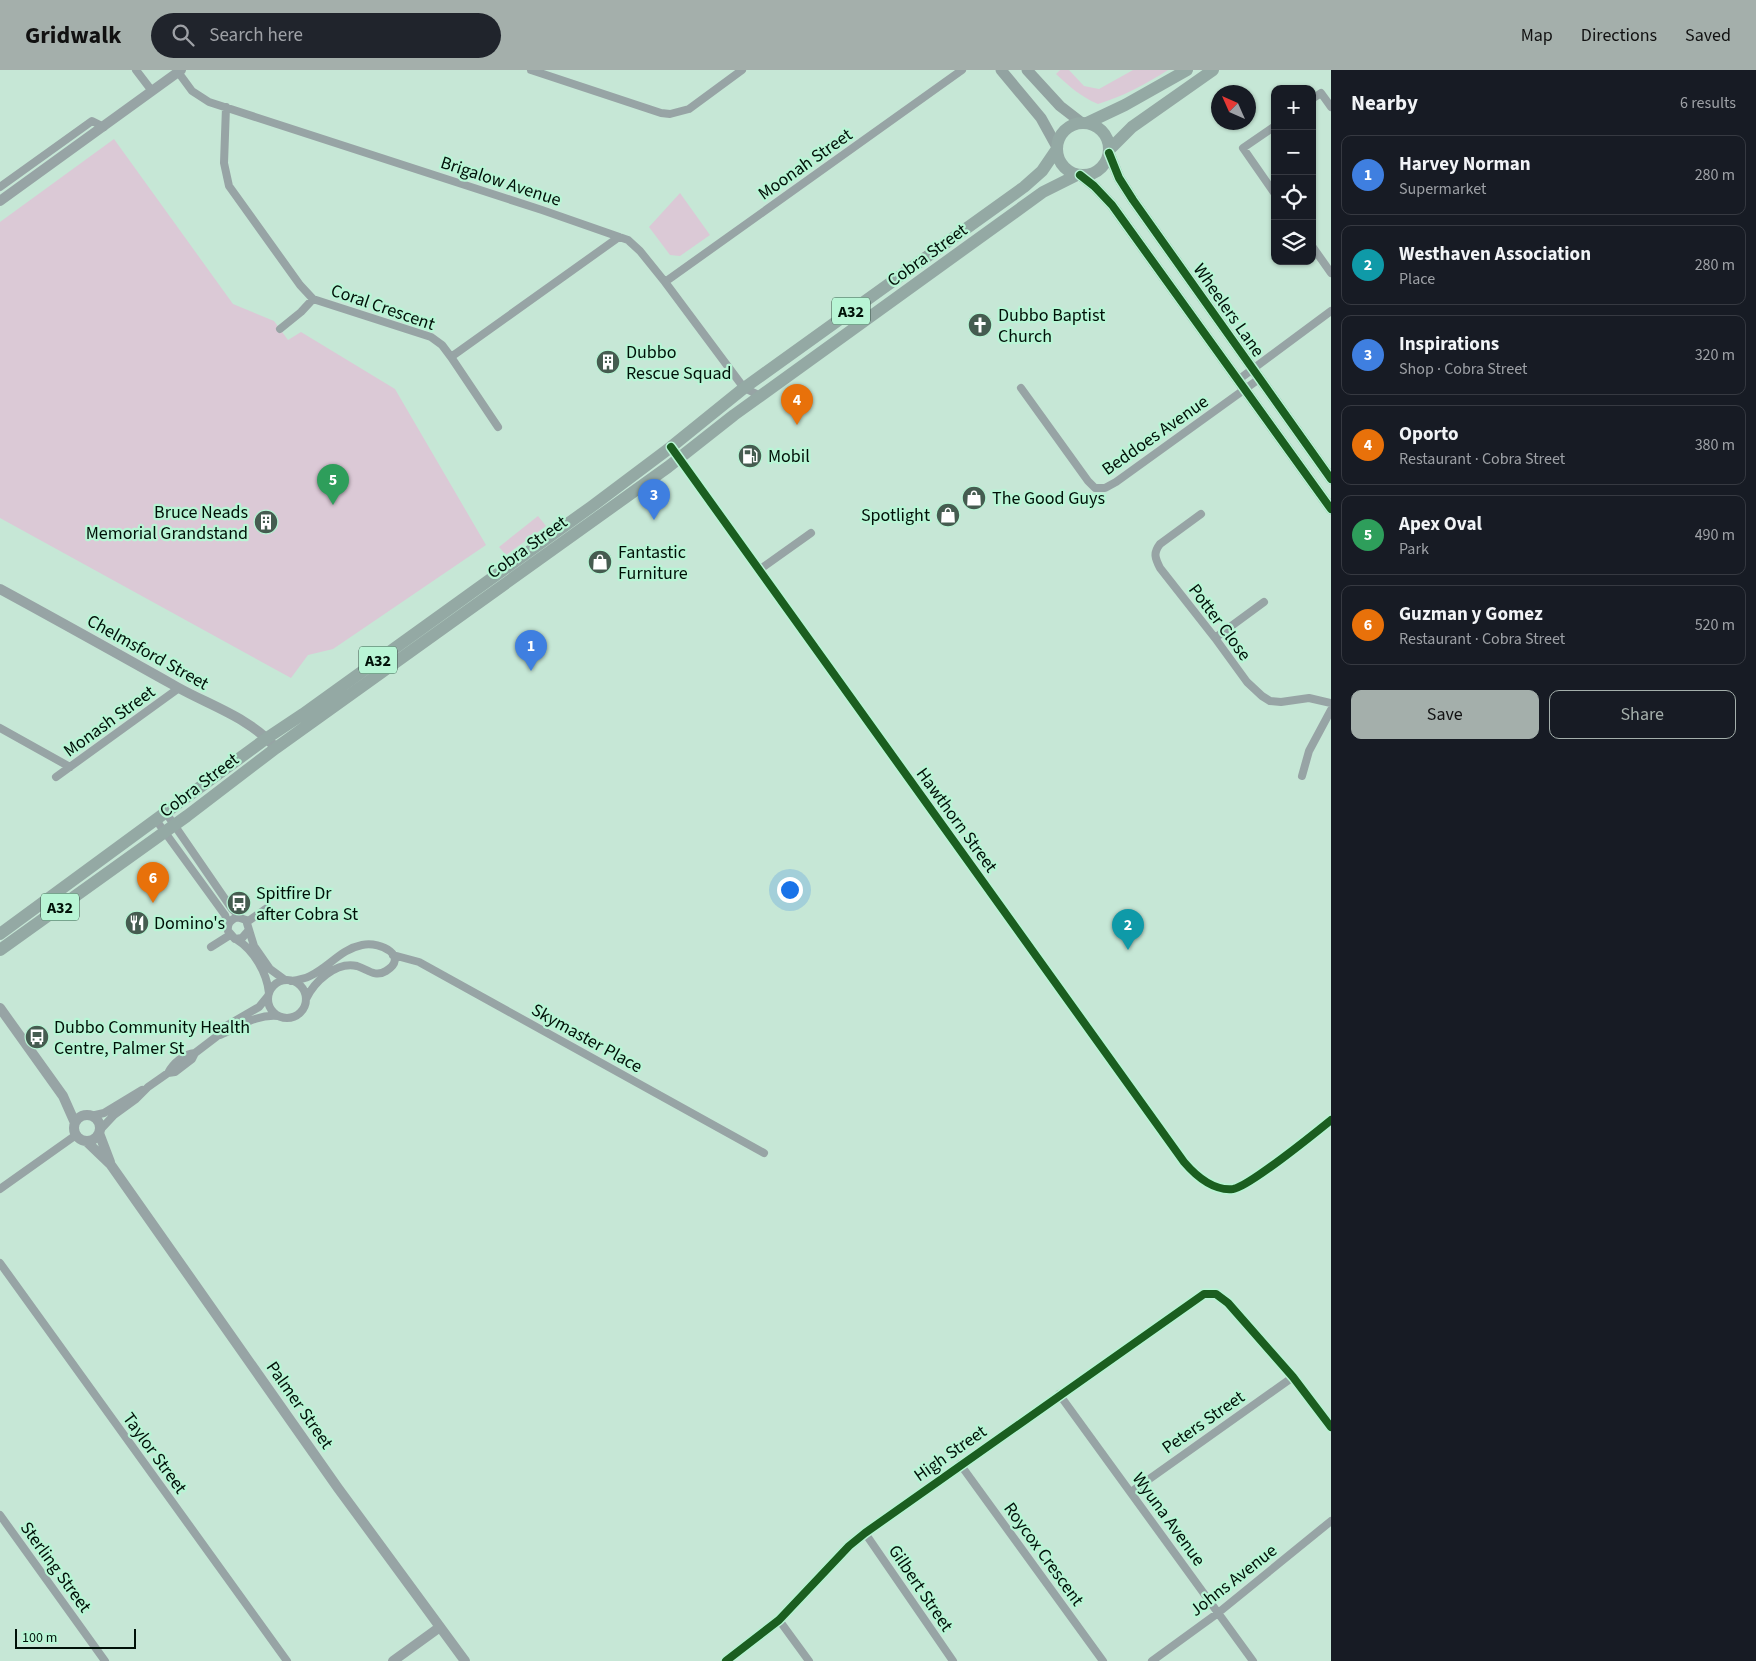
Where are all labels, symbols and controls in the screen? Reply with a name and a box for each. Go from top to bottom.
search box [151,13,501,58]
text: Gridwalk [25,18,121,53]
icon: search [169,21,197,49]
text: Search here [209,22,303,49]
text: Map [1521,23,1553,48]
text: Directions [1581,23,1657,48]
text: Saved [1685,23,1731,48]
north arrow [1211,85,1256,130]
map controls [1271,85,1316,265]
button: + [1271,85,1316,130]
text: Nearby [1351,88,1418,118]
text: 6 results [1680,92,1736,114]
street label: Moonah Street [753,123,858,206]
button: − [1271,130,1316,175]
street label: Brigalow Avenue [437,150,564,213]
text: Harvey Norman [1399,151,1531,178]
text: 1 [1364,164,1372,186]
text: 280 m [1695,164,1735,186]
button: locate [1271,175,1316,220]
text: Supermarket [1399,178,1486,200]
street label: Cobra Street [882,218,972,293]
button: layers [1271,220,1316,265]
text: Westhaven Association [1399,241,1591,268]
text: 2 [1364,254,1372,276]
text: 280 m [1695,254,1735,276]
street label: Wheelers Lane [1187,258,1270,362]
text: Place [1399,268,1435,290]
street label: Coral Crescent [327,278,438,337]
road number: A32 [832,298,870,325]
place label: Dubbo Baptist Church [998,303,1105,349]
church icon: Dubbo Baptist Church [967,312,993,338]
text: Inspirations [1399,331,1499,358]
place label: Dubbo Rescue Squad [626,340,732,386]
text: 3 [1364,344,1372,366]
text: 320 m [1695,344,1735,366]
building icon: Dubbo Rescue Squad [595,349,621,375]
text: Shop · Cobra Street [1399,358,1527,380]
pin: 4 [781,384,813,425]
street label: Beddoes Avenue [1097,389,1214,481]
text: Oporto [1399,421,1458,448]
text: 4 [1364,434,1372,456]
text: 380 m [1695,434,1735,456]
fuel station icon: Mobil [737,443,763,469]
place label: Mobil [768,444,810,469]
text: Restaurant · Cobra Street [1399,448,1565,470]
pin: 5 [317,464,349,505]
pin: 3 [638,479,670,520]
shop icon: The Good Guys [961,485,987,511]
place label: The Good Guys [992,486,1105,511]
place label: Bruce Neads Memorial Grandstand [86,500,248,546]
shop icon: Spotlight [935,502,961,528]
place label: Spotlight [861,503,930,528]
building icon: Bruce Neads Memorial Grandstand [253,509,279,535]
street label: Cobra Street [482,510,572,585]
text: Apex Oval [1399,511,1482,538]
text: 5 [1364,524,1372,546]
text: 490 m [1695,524,1735,546]
text: Park [1399,538,1429,560]
place label: Fantastic Furniture [618,540,688,586]
shop icon: Fantastic Furniture [587,549,613,575]
street label: Potter Close [1182,579,1257,666]
text: Guzman y Gomez [1399,601,1543,628]
street label: Chelmsford Street [82,609,213,696]
text: 6 [1364,614,1372,636]
text: 520 m [1695,614,1735,636]
text: Restaurant · Cobra Street [1399,628,1565,650]
pin: 1 [515,630,547,671]
road number: A32 [359,646,397,674]
street label: Monash Street [58,680,160,763]
button: Save [1351,690,1539,739]
button: Share [1549,690,1736,739]
street label: Cobra Street [154,747,244,824]
street label: Hawthorn Street [910,763,1003,878]
pin: 6 [137,862,169,903]
your location [777,877,803,903]
place label: Spitfire Dr after Cobra St [256,881,358,927]
bus stop icon: Spitfire Dr after Cobra St [226,890,252,916]
road number: A32 [41,894,79,920]
pin: 2 [1112,909,1144,950]
restaurant icon: Domino's [124,910,150,936]
place label: Domino's [154,911,225,936]
street label: Skymaster Place [527,998,647,1079]
place label: Dubbo Community Health Centre, Palmer St [54,1015,250,1061]
bus stop icon: Dubbo Community Health Centre, Palmer St [24,1024,50,1050]
street label: Palmer Street [260,1356,339,1454]
street label: Peters Street [1157,1385,1250,1460]
street label: Taylor Street [117,1407,193,1499]
street label: High Street [909,1419,992,1488]
street label: Wyuna Avenue [1126,1467,1211,1571]
street label: Roycox Crescent [997,1497,1090,1611]
street label: Sterling Street [14,1517,97,1618]
street label: Johns Avenue [1184,1538,1282,1622]
street label: Gilbert Street [882,1540,959,1637]
scale bar [15,1626,136,1649]
text: 100 m [22,1628,57,1648]

